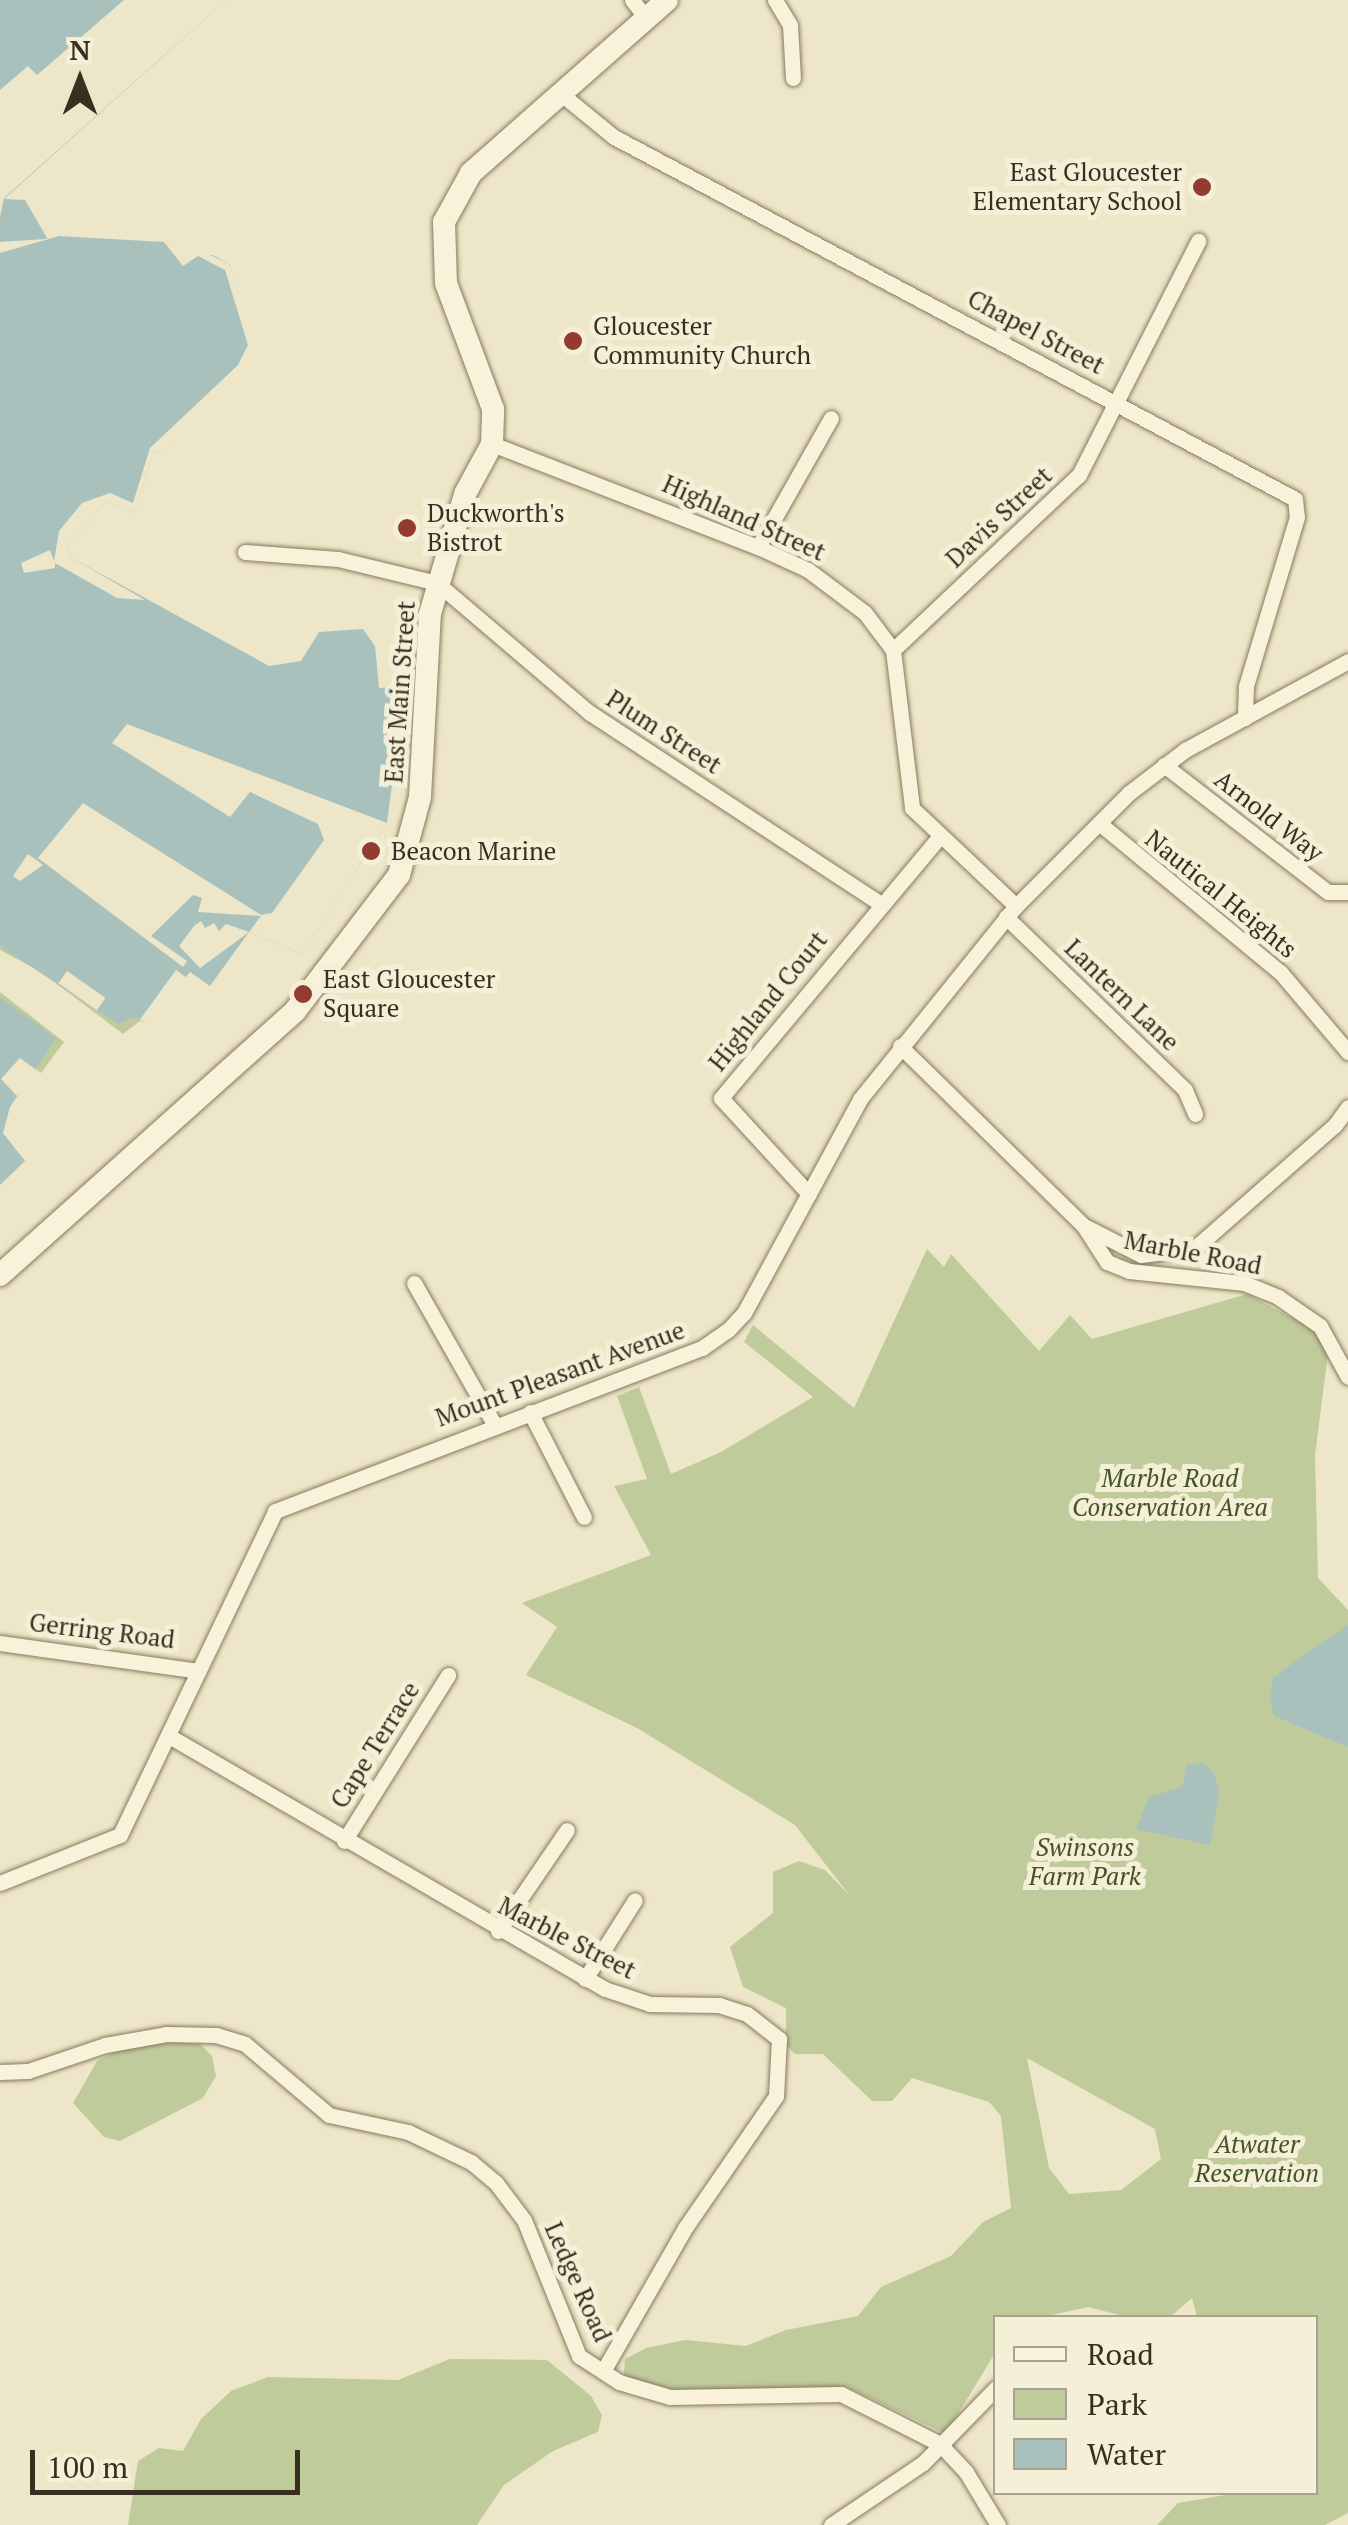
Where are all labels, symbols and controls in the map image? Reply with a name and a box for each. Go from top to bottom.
north arrow [30,30,130,130]
text: N [69,31,91,68]
place label: East Gloucester Elementary School [973,158,1182,217]
marker: East Gloucester Elementary School [1191,176,1213,198]
street label: Chapel Street [963,283,1109,381]
place label: Gloucester Community Church [593,312,811,371]
marker: Gloucester Community Church [562,330,584,352]
street label: Davis Street [940,460,1058,574]
street label: Highland Street [658,469,830,567]
place label: Duckworth's Bistrot [427,499,564,558]
marker: Duckworth's Bistrot [396,517,418,539]
street label: East Main Street [379,600,421,784]
street label: Plum Street [601,684,727,780]
street label: Arnold Way [1209,764,1329,868]
street label: Nautical Heights [1139,824,1303,964]
place label: Beacon Marine [391,836,556,866]
marker: Beacon Marine [360,840,382,862]
street label: Highland Court [703,925,833,1077]
street label: Lantern Lane [1059,933,1185,1057]
place label: East Gloucester Square [323,965,495,1024]
marker: East Gloucester Square [292,983,314,1005]
street label: Marble Road [1122,1225,1264,1281]
street label: Mount Pleasant Avenue [431,1315,689,1433]
park label: Marble Road Conservation Area [1072,1464,1268,1523]
street label: Gerring Road [28,1607,176,1655]
street label: Cape Terrace [324,1676,426,1814]
park label: Swinsons Farm Park [1029,1833,1141,1892]
street label: Marble Street [493,1890,641,1986]
park label: Atwater Reservation [1195,2130,1319,2189]
street label: Ledge Road [538,2218,618,2346]
legend [993,2315,1318,2495]
text: Road [1087,2334,1154,2374]
text: Park [1087,2384,1147,2424]
scale bar [35,2430,305,2492]
text: Water [1087,2434,1166,2474]
text: 100 m [47,2447,128,2487]

